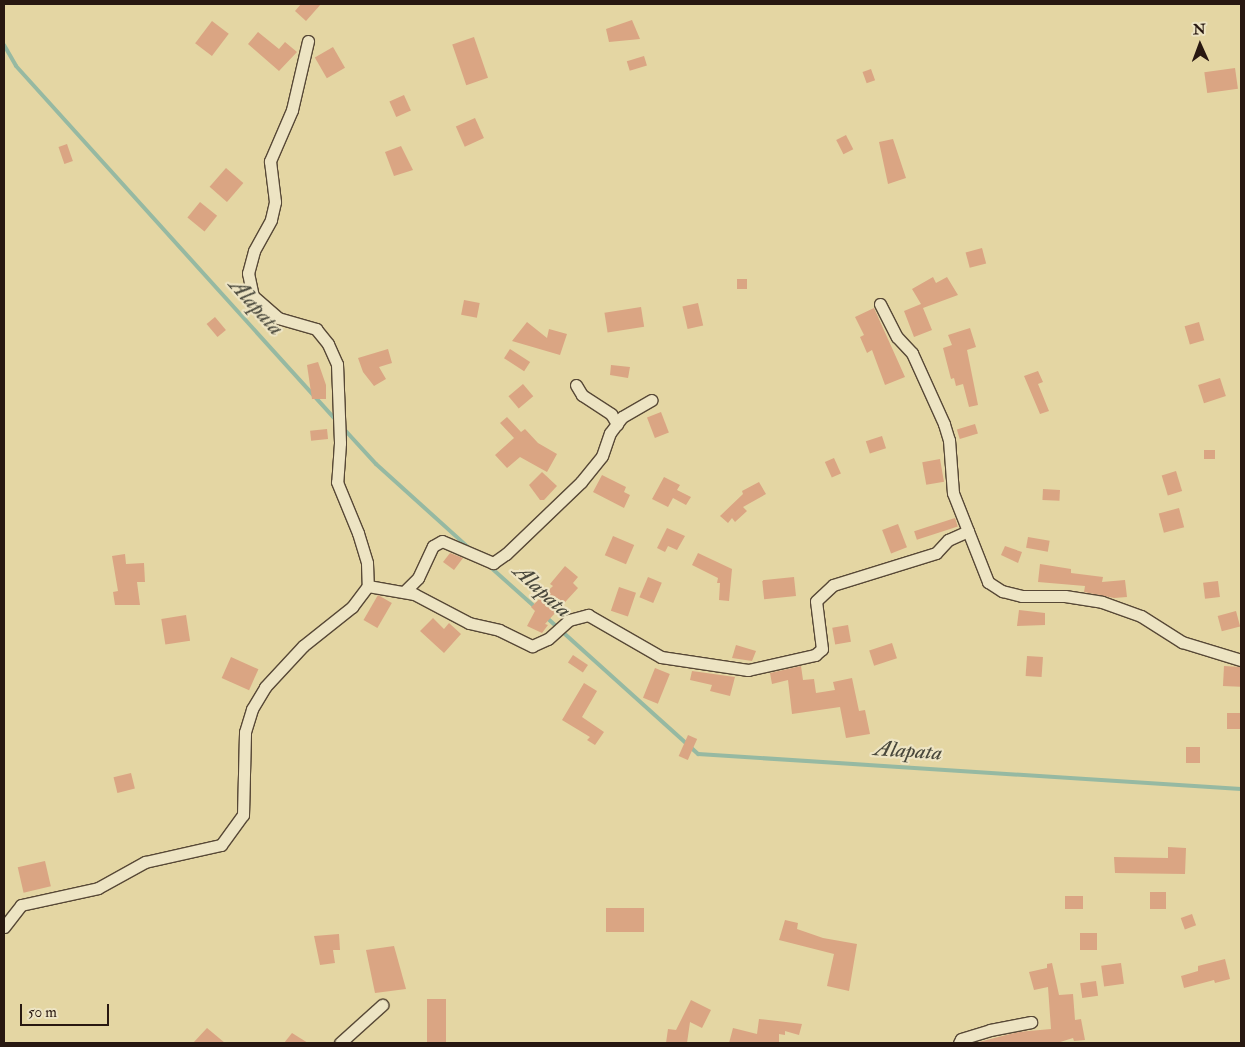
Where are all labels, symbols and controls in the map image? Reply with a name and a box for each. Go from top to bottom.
north arrow [1175,20,1225,70]
text: N [1193,21,1206,38]
water label: Alapata [223,273,289,341]
water label: Alapata [508,558,576,624]
water label: Alapata [873,735,943,767]
scale bar [22,994,111,1026]
text: 50 m [28,1003,57,1022]

